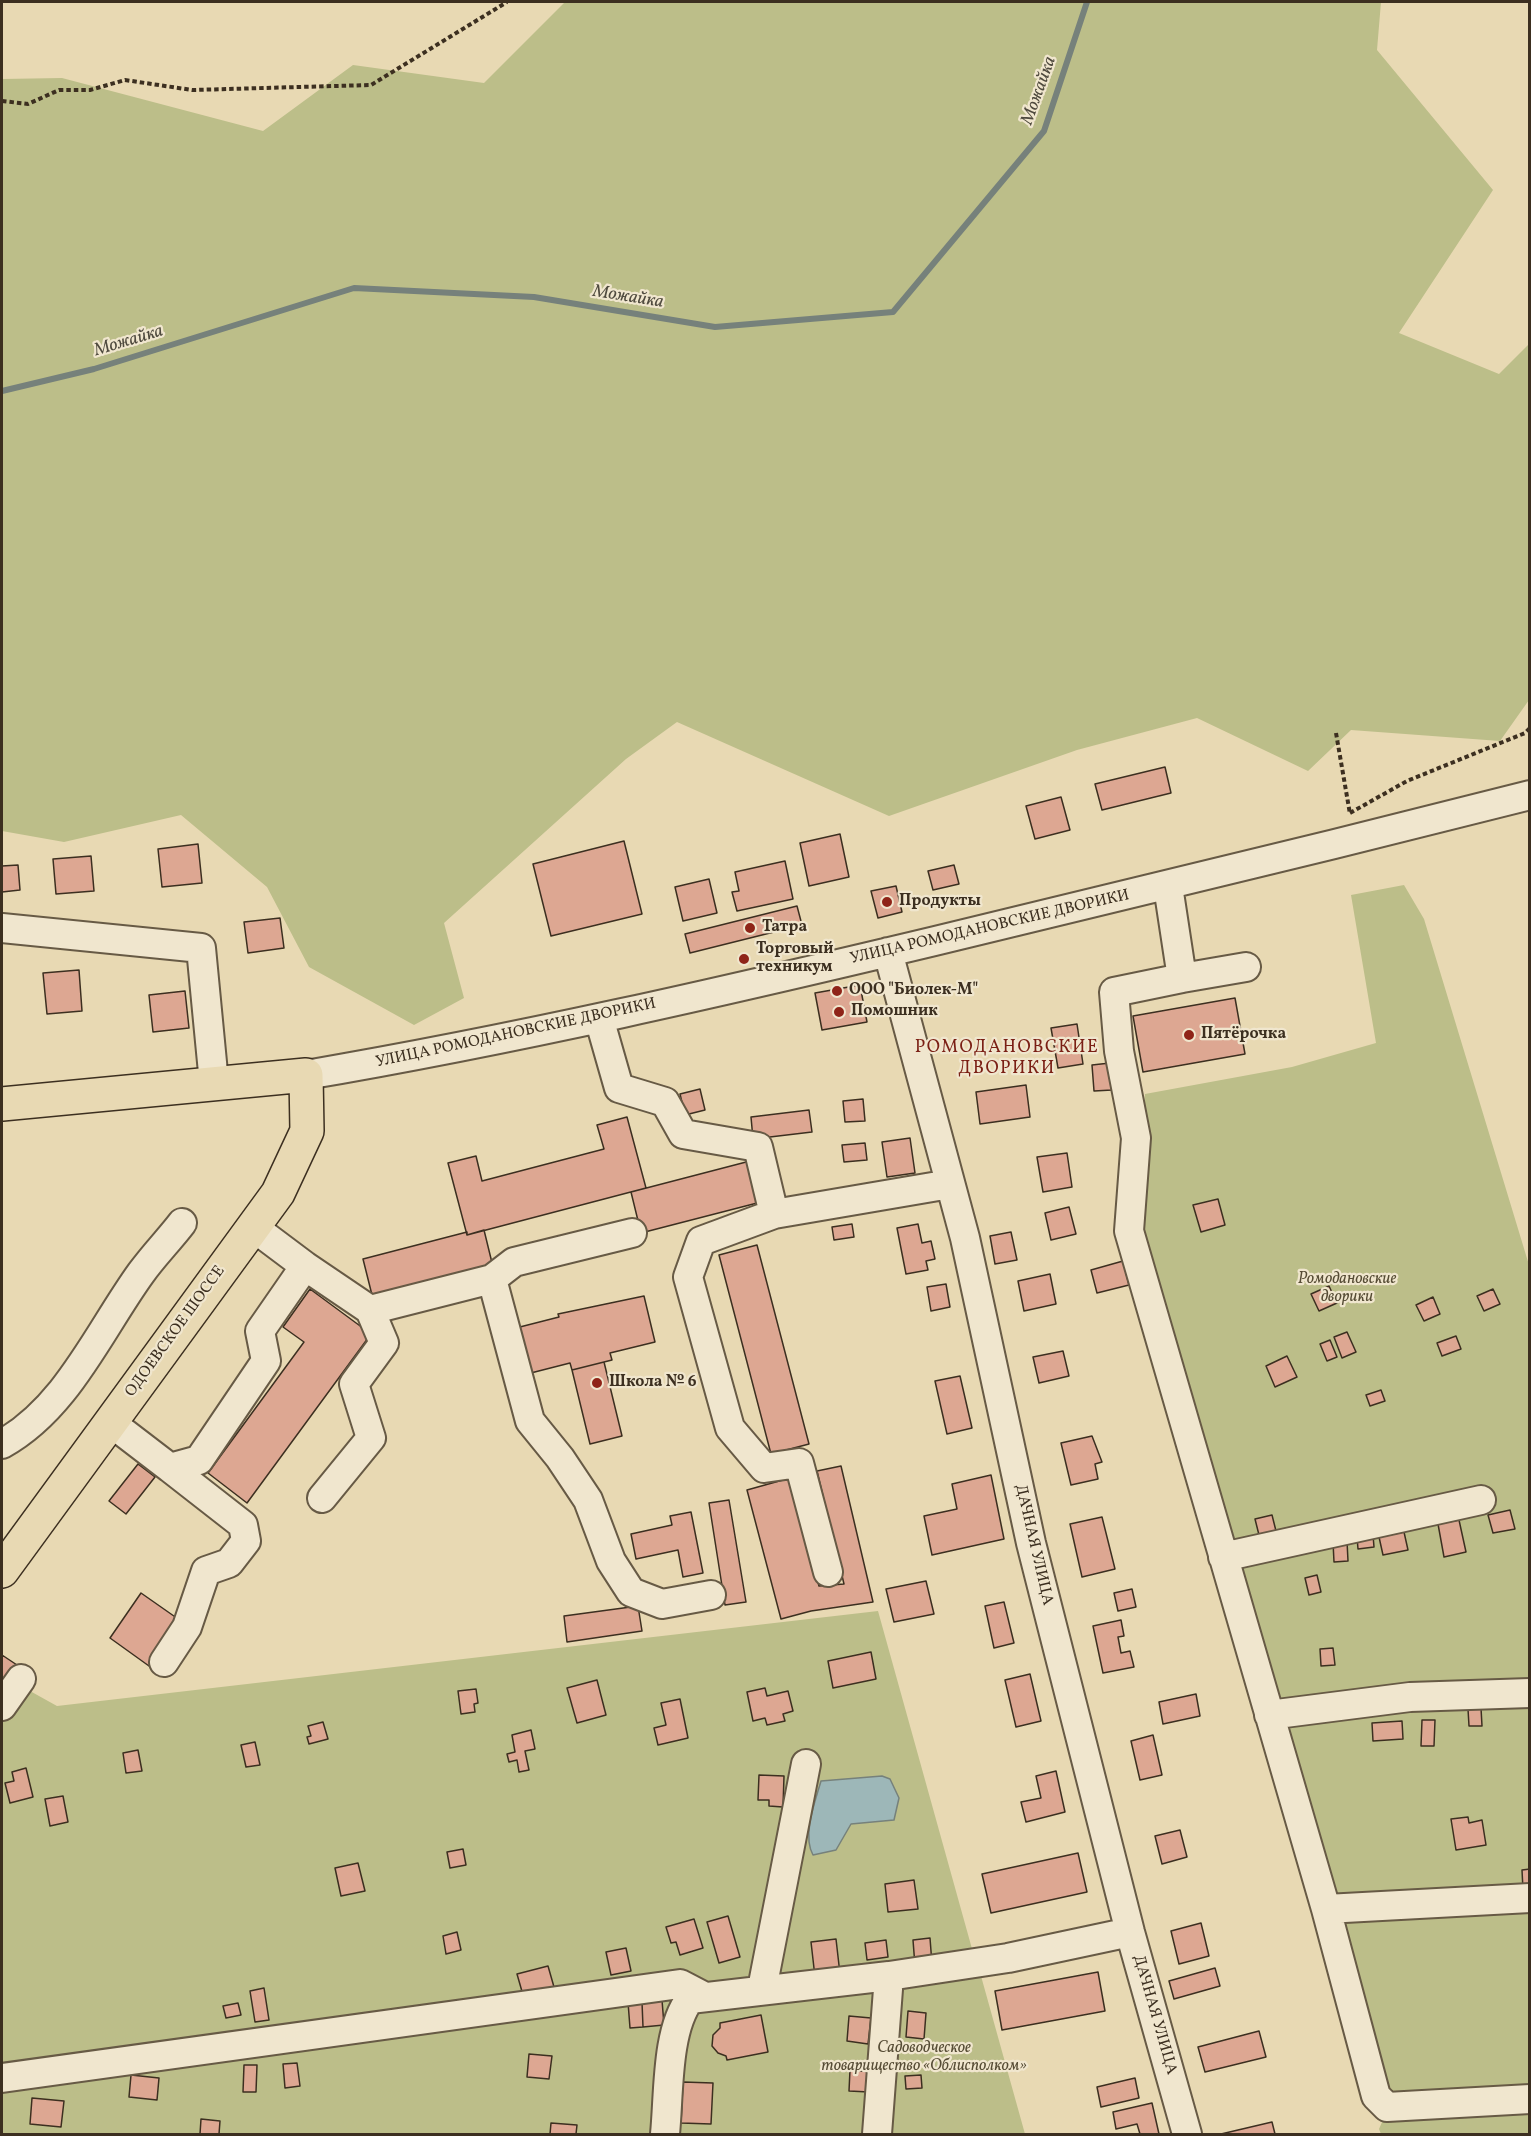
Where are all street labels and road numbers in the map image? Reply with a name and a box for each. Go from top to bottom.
street label: УЛИЦА РОМОДАНОВСКИЕ ДВОРИКИ [849,886,1131,970]
street label: УЛИЦА РОМОДАНОВСКИЕ ДВОРИКИ [374,995,658,1073]
street label: ОДОЕВСКОЕ ШОССЕ [122,1263,230,1401]
street label: ДАЧНАЯ УЛИЦА [1010,1483,1056,1607]
street label: ДАЧНАЯ УЛИЦА [1128,1953,1180,2077]

